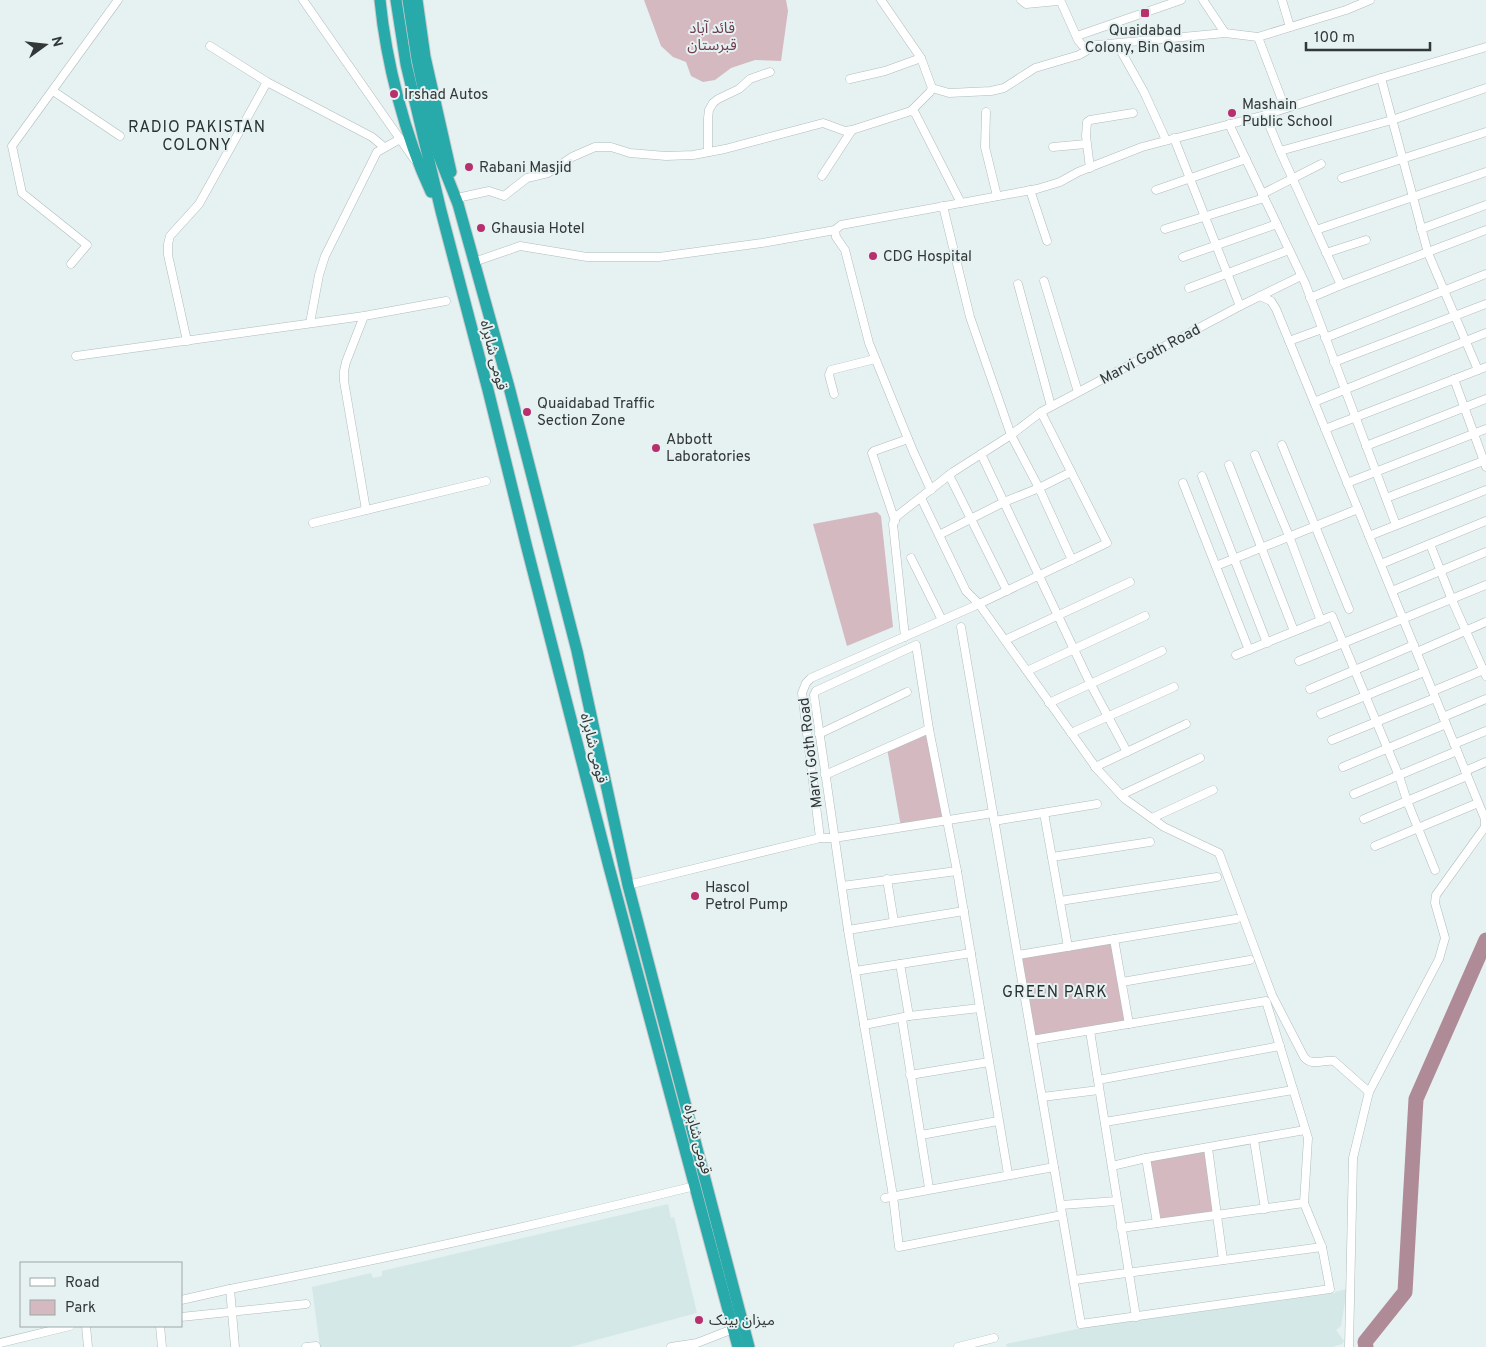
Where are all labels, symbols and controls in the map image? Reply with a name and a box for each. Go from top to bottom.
marker: Quaidabad Colony, Bin Qasim [1139,7,1151,19]
north arrow [20,20,70,70]
park label: قائد آباد قبرستان [687,20,737,56]
scale bar [1306,20,1430,52]
place label: Quaidabad Colony, Bin Qasim [1085,22,1205,58]
text: 100 m [1314,29,1355,48]
text: N [47,35,66,49]
place label: Irshad Autos [404,86,488,105]
marker: Irshad Autos [388,88,400,100]
place label: Mashain Public School [1242,96,1333,132]
marker: Mashain Public School [1226,107,1238,119]
district label: RADIO PAKISTAN COLONY [128,118,266,156]
place label: Rabani Masjid [479,159,572,178]
marker: Rabani Masjid [463,161,475,173]
place label: Ghausia Hotel [491,220,585,239]
marker: Ghausia Hotel [475,222,487,234]
place label: CDG Hospital [883,248,972,267]
marker: CDG Hospital [867,250,879,262]
street label: قومی شاہراہ [475,318,510,393]
street label: Marvi Goth Road [1097,321,1204,390]
place label: Quaidabad Traffic Section Zone [537,395,655,431]
marker: Quaidabad Traffic Section Zone [521,406,533,418]
place label: Abbott Laboratories [666,431,751,467]
marker: Abbott Laboratories [650,442,662,454]
street label: Marvi Goth Road [795,696,828,809]
street label: قومی شاہراہ [575,711,610,786]
place label: Hascol Petrol Pump [705,879,788,915]
marker: Hascol Petrol Pump [689,890,701,902]
district label: GREEN PARK [1002,983,1108,1003]
street label: قومی شاہراہ [678,1102,715,1177]
legend [20,1262,182,1327]
text: Road [65,1274,100,1293]
text: Park [65,1299,96,1318]
place label: میزان بینک [709,1312,775,1331]
marker: میزان بینک [693,1314,705,1326]

